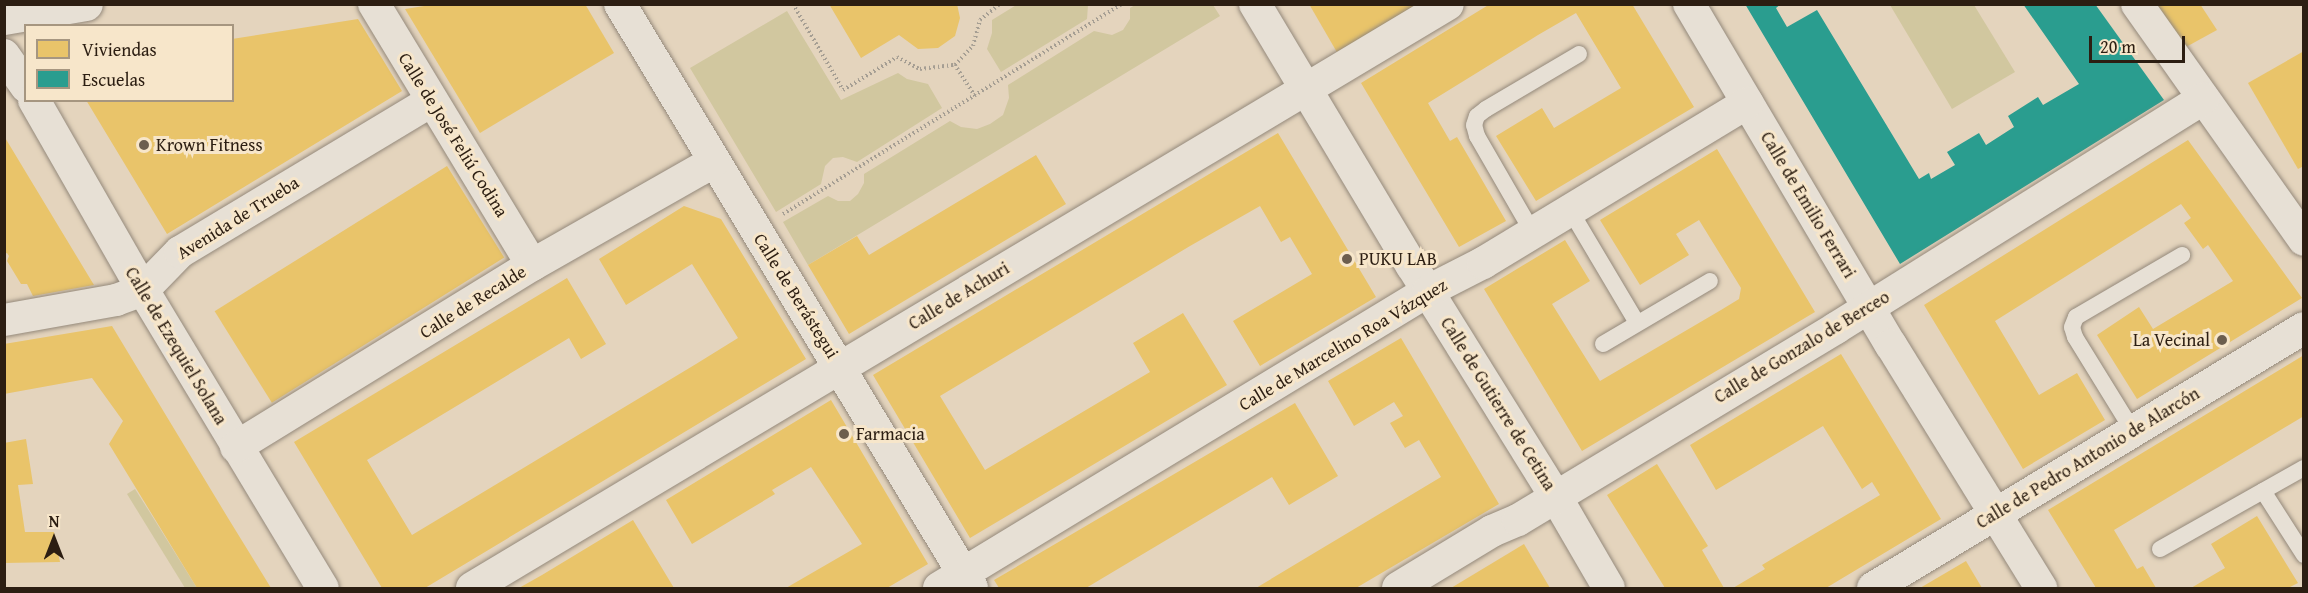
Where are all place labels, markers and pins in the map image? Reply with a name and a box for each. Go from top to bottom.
place label: Krown Fitness [156,134,263,156]
marker: Krown Fitness [137,138,151,152]
place label: PUKU LAB [1359,248,1437,270]
marker: PUKU LAB [1340,252,1354,266]
place label: La Vecinal [2133,329,2210,351]
marker: La Vecinal [2215,333,2229,347]
place label: Farmacia [856,423,925,445]
marker: Farmacia [837,427,851,441]

